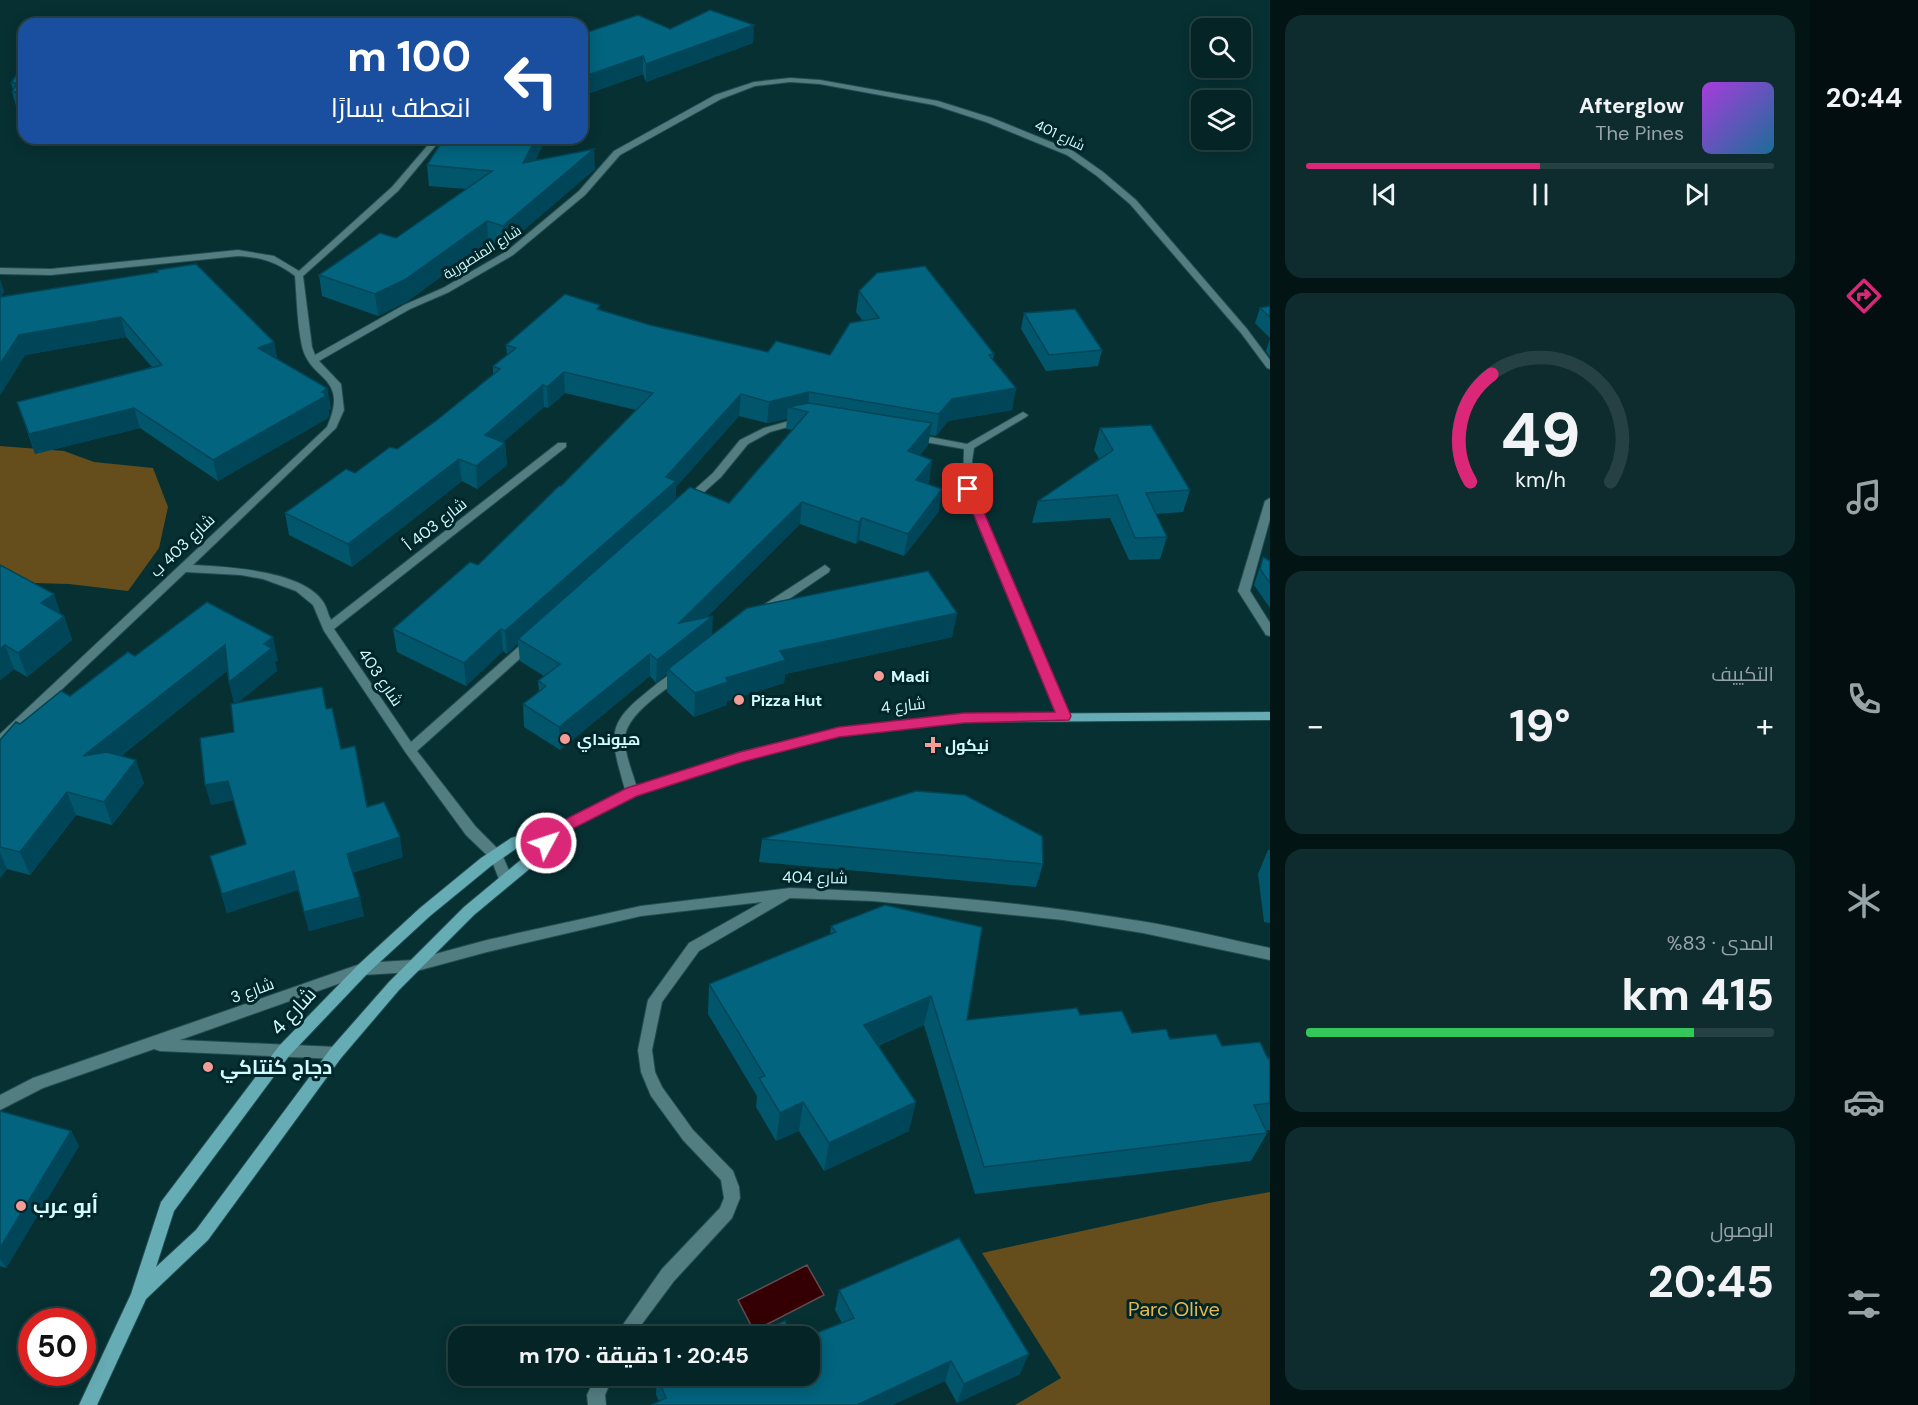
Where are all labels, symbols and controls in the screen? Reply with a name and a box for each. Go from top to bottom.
map controls [1191,18,1251,150]
button: search [1191,18,1251,78]
text: 100 m [347,29,471,84]
icon: left [492,42,570,120]
text: 20:44 [1826,80,1902,115]
text: انعطف يسارًا [331,90,471,125]
button: layers [1191,90,1251,150]
text: Afterglow [1579,91,1684,120]
street label: شارع 401 [1032,116,1088,154]
text: The Pines [1595,120,1684,146]
icon: previous [1368,178,1401,211]
icon: pause [1524,178,1557,211]
icon: next [1680,178,1713,211]
street label: شارع المنصورية [440,221,524,283]
icon: directions [1843,275,1885,317]
text: 49 [1500,394,1580,475]
pin [942,463,993,514]
text: km/h [1515,466,1565,494]
icon: arrive [951,472,984,505]
icon: music [1843,476,1885,518]
street label: شارع 403 أ [400,493,472,556]
street label: شارع 403 ب [145,509,220,582]
street label: شارع 403 [353,644,408,711]
text: التكييف [1711,661,1774,687]
place label: Madi [891,666,929,687]
marker: Madi [872,669,886,683]
icon: phone [1843,678,1885,720]
place label: Pizza Hut [751,690,822,711]
marker: Pizza Hut [732,693,746,707]
street label: شارع 4 [880,693,927,719]
text: 19° [1509,696,1571,755]
text: − [1306,704,1324,747]
text: + [1756,704,1774,747]
place label: هيونداي [577,729,640,752]
marker: هيونداي [558,732,572,746]
place label: نيكول [945,735,989,756]
marker: نيكول [926,738,940,752]
position arrow [514,811,578,875]
street label: شارع 404 [782,866,848,890]
icon: climate [1843,880,1885,922]
text: المدى · 83% [1667,930,1774,956]
text: 415 km [1621,965,1774,1024]
street label: شارع 3 [228,973,277,1009]
street label: شارع 4 [264,982,322,1041]
place label: دجاج كنتاكي [220,1054,332,1083]
marker: دجاج كنتاكي [201,1060,215,1074]
icon: car [1843,1081,1885,1123]
place label: أبو عرب [33,1192,98,1219]
marker: أبو عرب [14,1199,28,1213]
text: الوصول [1710,1217,1774,1243]
text: 20:45 [1648,1252,1774,1311]
icon: filters [1843,1283,1885,1325]
park label: Parc Olive [1128,1296,1220,1322]
speed limit sign: 50 [18,1308,96,1386]
text: 20:45 · 1 دقيقة · 170 m [519,1341,749,1370]

